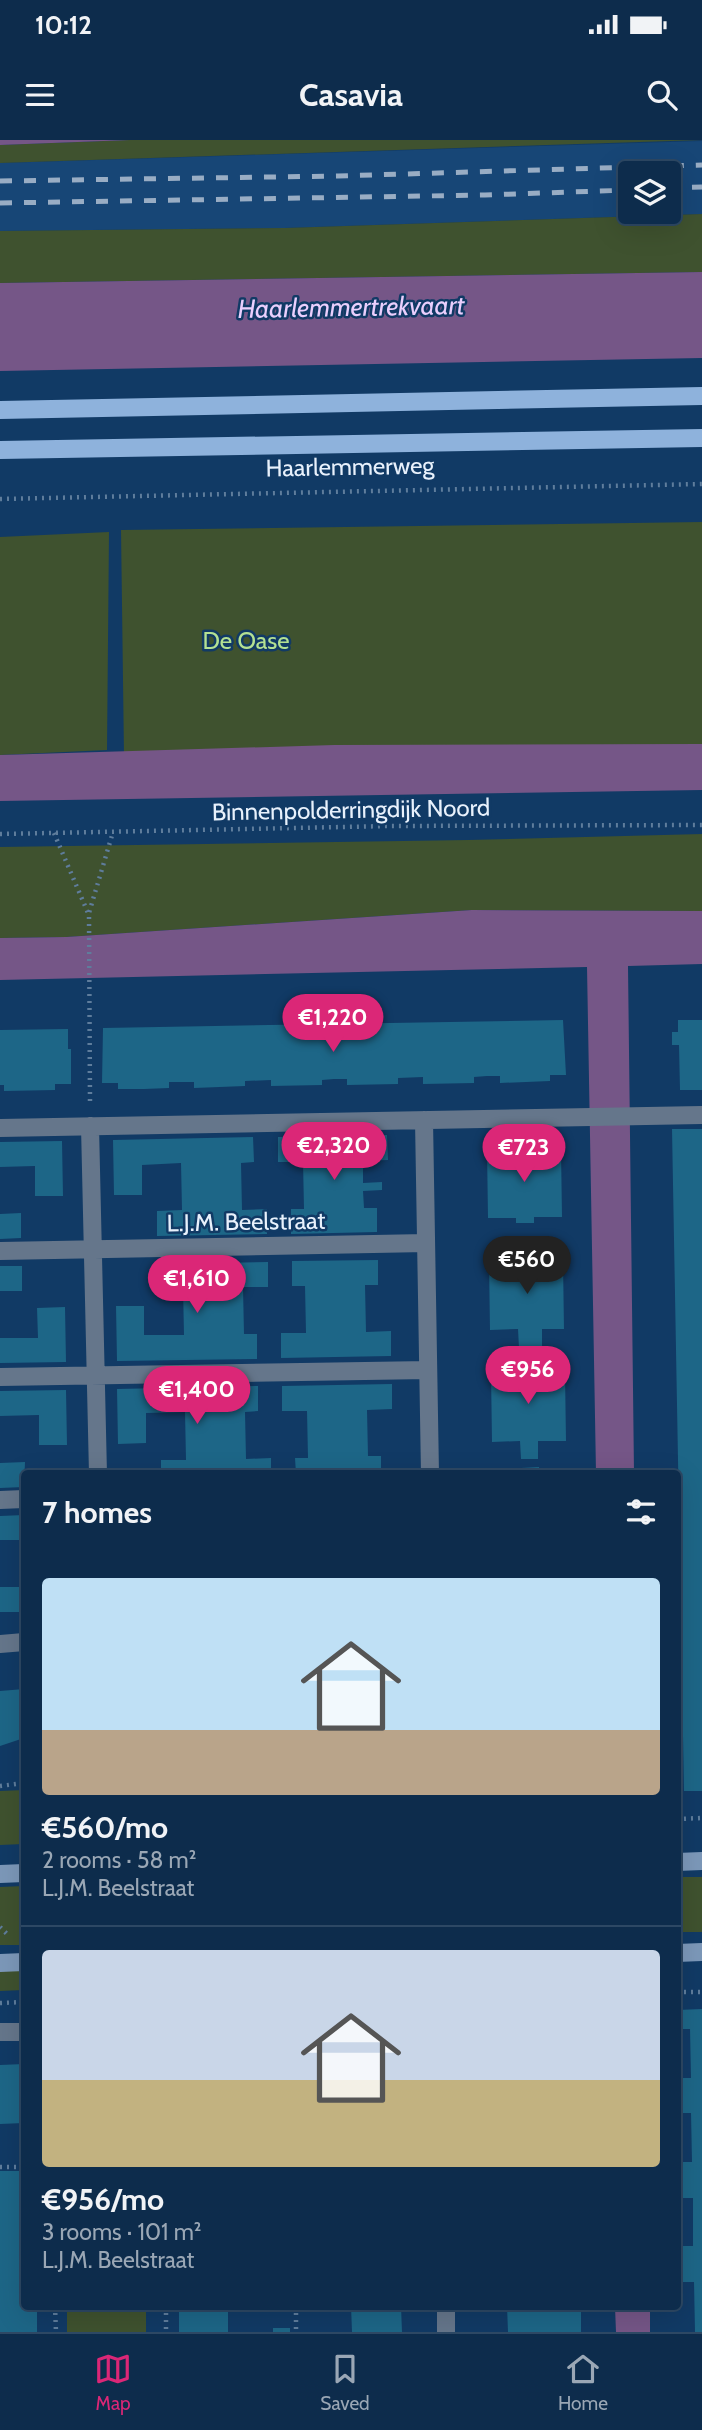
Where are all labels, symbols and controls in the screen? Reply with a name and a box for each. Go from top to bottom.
text: 10:12 [35,9,92,41]
text: Casavia [299,75,403,114]
icon: menu [21,76,59,114]
icon: search [643,76,681,114]
map controls [618,161,681,224]
button: layers [618,161,681,224]
water label: Haarlemmertrekvaart [237,289,466,325]
street label: Haarlemmerweg [265,451,436,482]
park label: De Oase [202,626,290,655]
street label: Binnenpolderringdijk Noord [212,793,490,826]
pin: €1,220 [276,995,390,1054]
text: €1,220 [298,1003,368,1031]
pin: €2,320 [277,1122,391,1182]
pin: €723 [483,1124,565,1184]
text: €2,320 [297,1131,371,1159]
text: €723 [498,1133,550,1161]
street label: L.J.M. Beelstraat [166,1206,326,1237]
pin: €560 [486,1236,568,1296]
text: €560 [499,1245,555,1273]
pin: €1,610 [140,1256,254,1315]
text: €1,610 [164,1264,230,1292]
pin: €956 [487,1346,569,1406]
text: €956 [502,1355,554,1383]
pin: €1,400 [140,1366,254,1426]
text: €1,400 [159,1375,235,1403]
icon: filters [622,1493,660,1531]
text: 7 homes [42,1494,152,1531]
icon: home [288,1623,414,1749]
text: €560/mo [42,1809,168,1846]
text: 2 rooms · 58 m² [42,1846,196,1874]
text: L.J.M. Beelstraat [42,1874,194,1902]
icon: home [288,1995,414,2121]
text: €956/mo [42,2181,164,2218]
text: 3 rooms · 101 m² [42,2218,201,2246]
text: L.J.M. Beelstraat [42,2246,194,2274]
tab: Map [94,2350,132,2415]
tab: Saved [320,2350,370,2415]
tab: Home [558,2350,608,2415]

